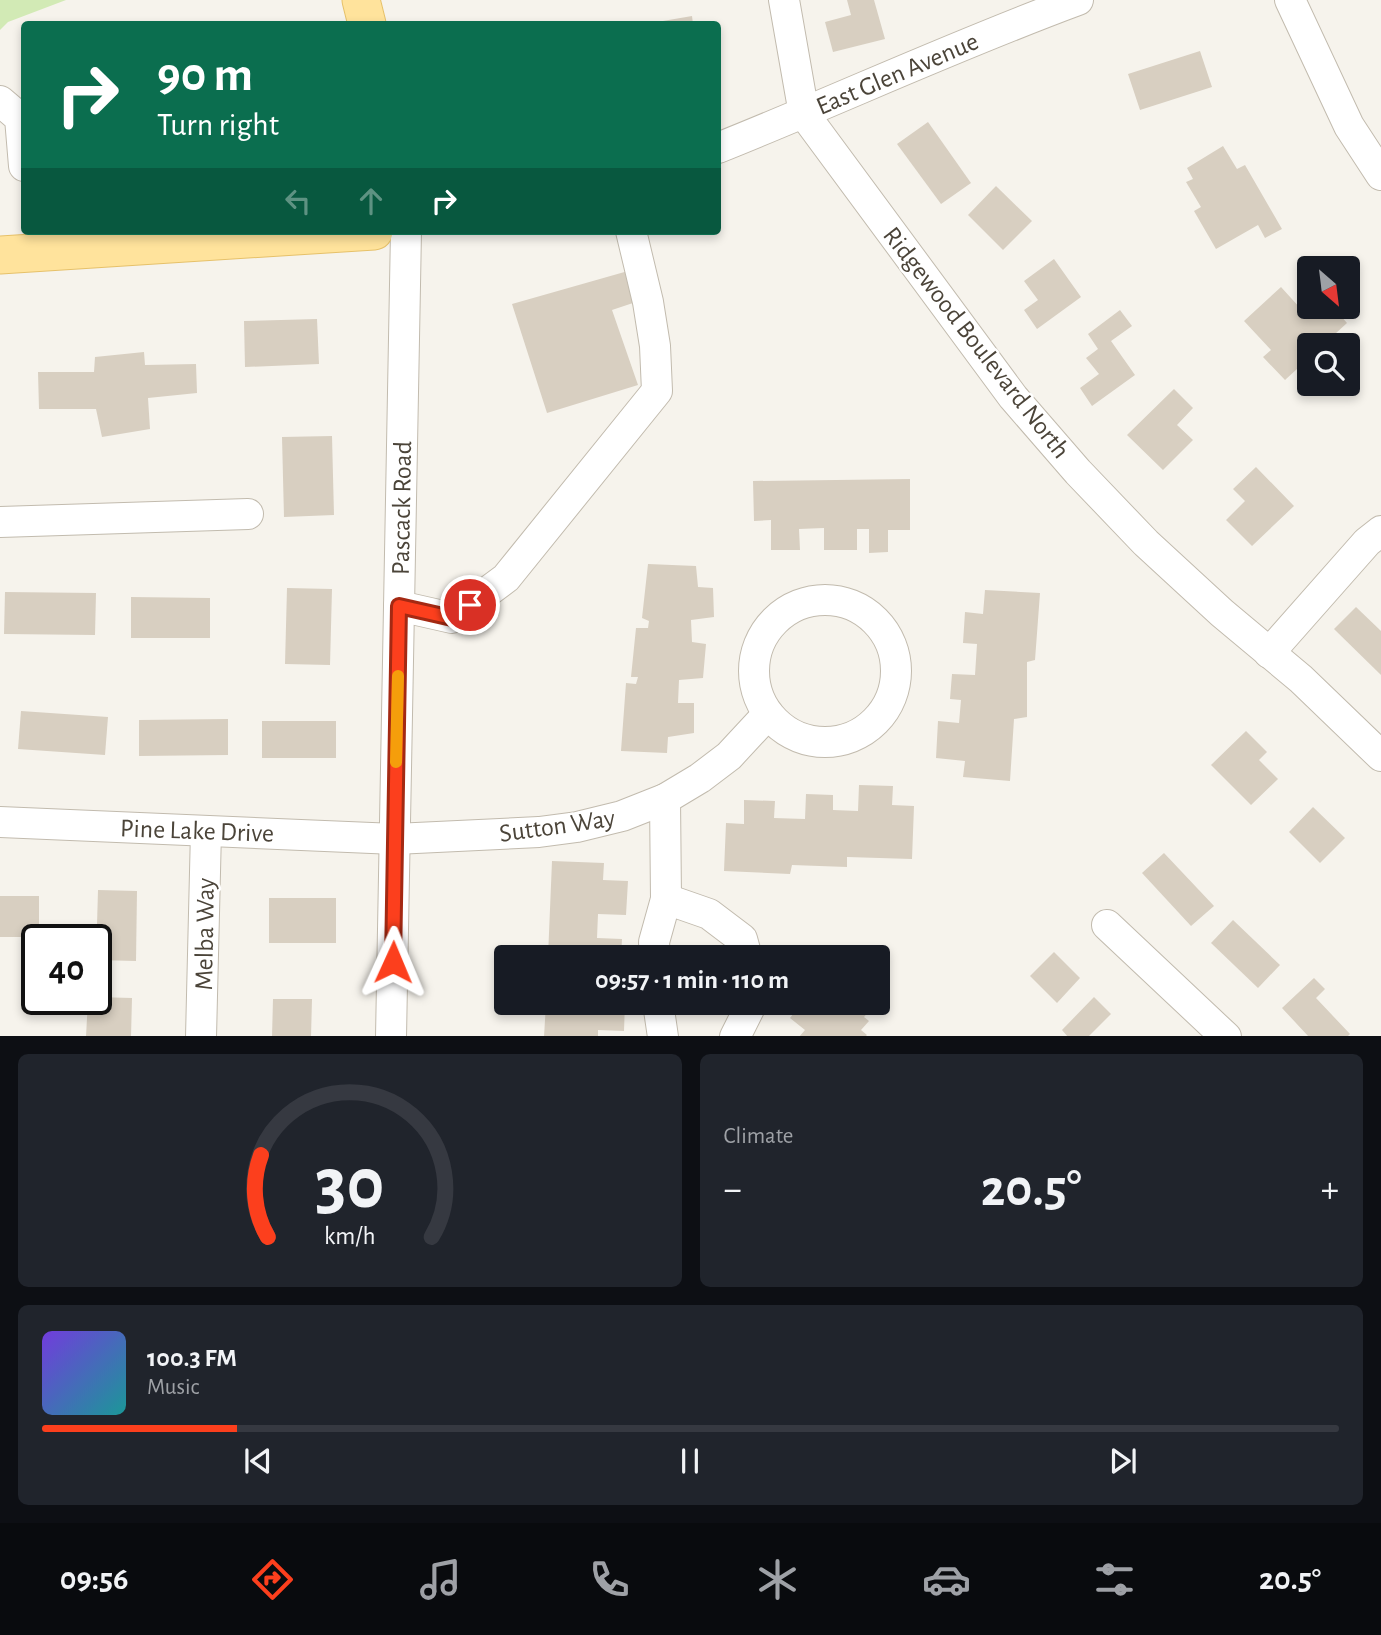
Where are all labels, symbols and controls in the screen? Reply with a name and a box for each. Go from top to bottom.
street label: East Glen Avenue [812,28,982,120]
icon: right [42,49,133,140]
text: 90 m [157,51,253,100]
text: Turn right [157,109,279,141]
icon: left [279,182,317,220]
icon: ahead [352,182,390,220]
icon: right [425,182,463,220]
street label: Ridgewood Boulevard North [878,222,1074,463]
north arrow [1297,256,1360,318]
map controls [1297,256,1360,396]
button: search [1297,333,1360,396]
street label: Pascack Road [388,441,416,575]
pin [440,575,500,635]
icon: arrive [451,586,489,624]
street label: Sutton Way [498,805,617,847]
street label: Pine Lake Drive [119,815,274,847]
street label: Melba Way [191,877,219,991]
speed limit sign: 40 [21,924,112,1015]
position arrow [356,925,430,999]
text: 09:57 · 1 min · 110 m [595,967,789,993]
text: Climate [724,1125,793,1148]
text: 30 [315,1149,384,1222]
text: 20.5° [981,1163,1082,1215]
text: − [724,1171,742,1209]
text: + [1321,1171,1339,1209]
text: km/h [324,1223,376,1248]
text: 100.3 FM [147,1345,237,1371]
text: Music [147,1376,199,1399]
icon: previous [239,1442,277,1480]
icon: pause [671,1442,709,1480]
icon: next [1104,1442,1142,1480]
icon: directions [248,1555,297,1604]
icon: music [416,1555,465,1604]
icon: phone [585,1555,634,1604]
icon: climate [753,1555,802,1604]
icon: car [922,1555,971,1604]
icon: filters [1090,1555,1139,1604]
text: 09:56 [60,1563,128,1595]
text: 20.5° [1259,1563,1321,1595]

